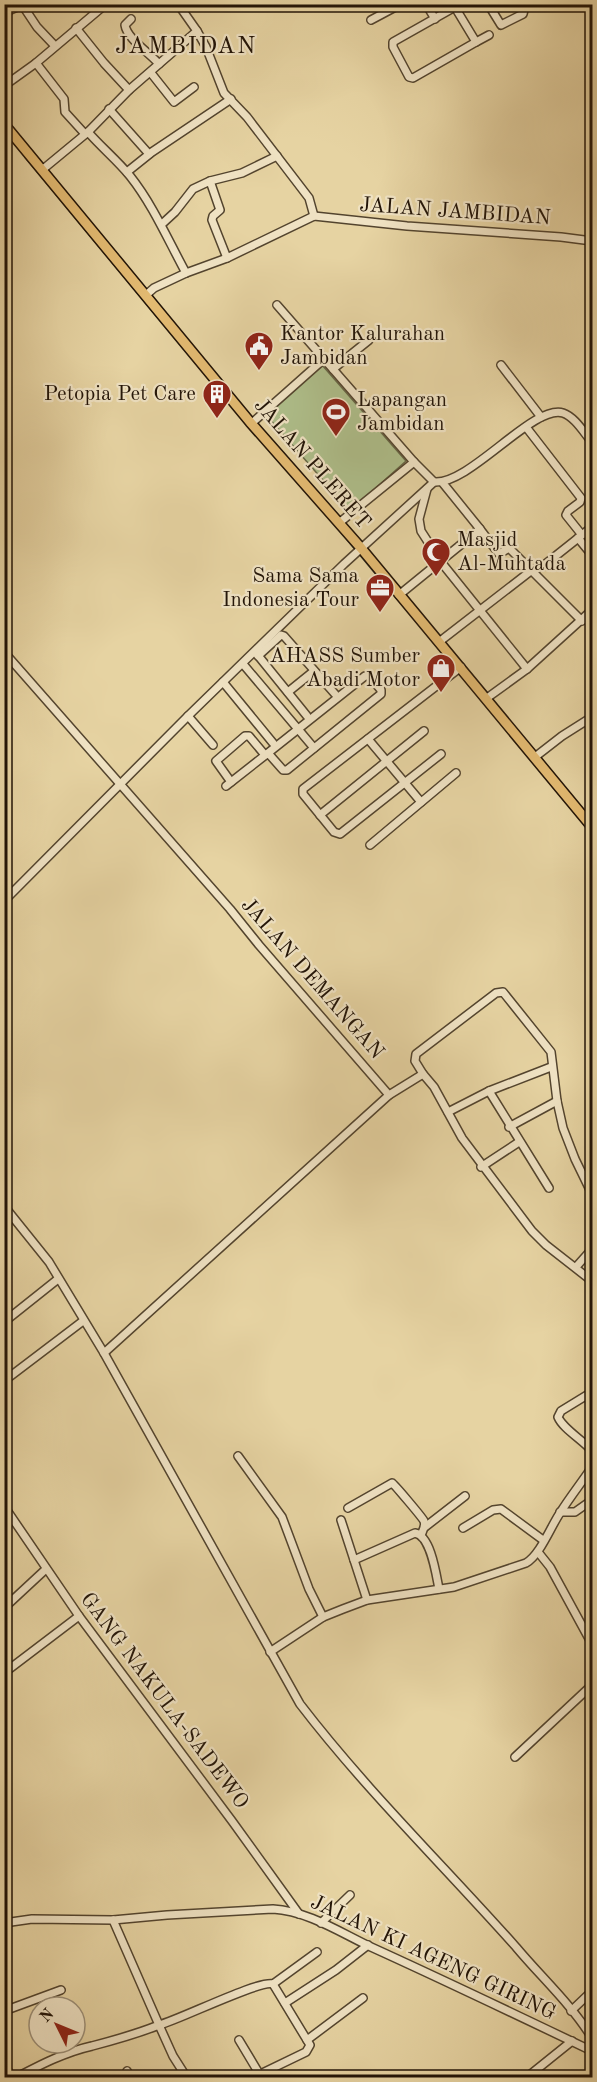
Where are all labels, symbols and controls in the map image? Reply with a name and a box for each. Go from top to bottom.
district label: JAMBIDAN [115,35,257,59]
street label: JALAN JAMBIDAN [359,195,551,229]
place label: Kantor Kalurahan Jambidan [280,324,445,369]
public building icon: Kantor Kalurahan Jambidan [243,330,275,372]
building icon: Petopia Pet Care [201,378,233,420]
place label: Petopia Pet Care [44,384,196,405]
place label: Lapangan Jambidan [357,390,447,435]
street label: JALAN PLERET [250,395,374,533]
sports icon: Lapangan Jambidan [320,396,352,438]
place label: Masjid Al-Muhtada [457,530,566,575]
mosque icon: Masjid Al-Muhtada [420,536,452,578]
place label: Sama Sama Indonesia Tour [222,566,359,611]
office icon: Sama Sama Indonesia Tour [364,572,396,614]
place label: AHASS Sumber Abadi Motor [270,646,420,691]
shop icon: AHASS Sumber Abadi Motor [425,652,457,694]
street label: JALAN DEMANGAN [237,895,387,1063]
street label: GANG NAKULA-SADEWO [76,1589,252,1813]
street label: JALAN KI AGENG GIRING [307,1892,559,2024]
north arrow [27,1995,87,2055]
text: N [37,2006,58,2026]

